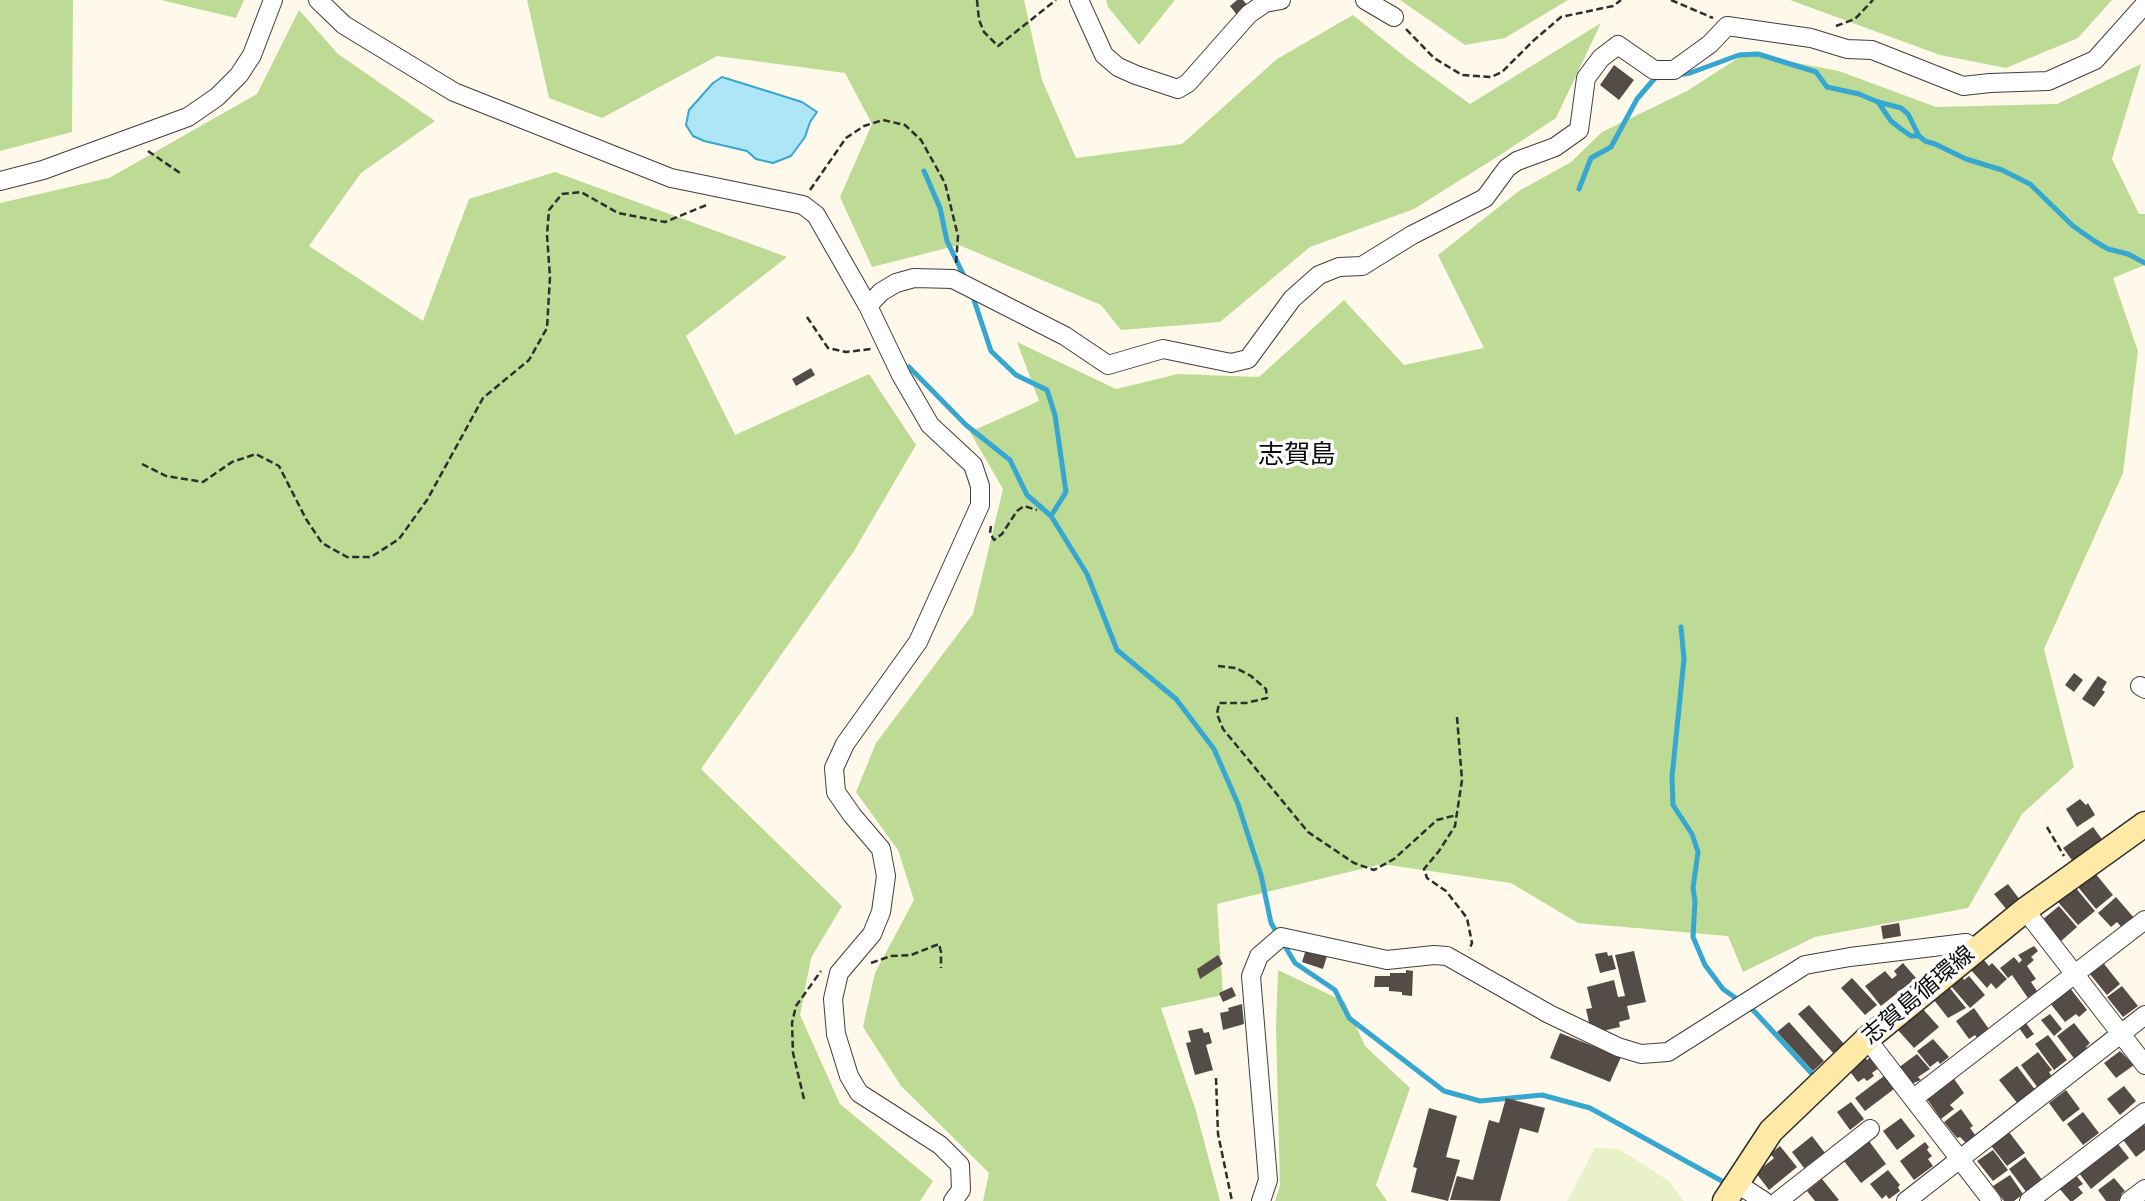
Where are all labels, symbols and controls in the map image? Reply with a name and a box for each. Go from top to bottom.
district label: 志賀島 [1258,440,1336,472]
street label: 志賀島循環線 [1857,941,1981,1051]

